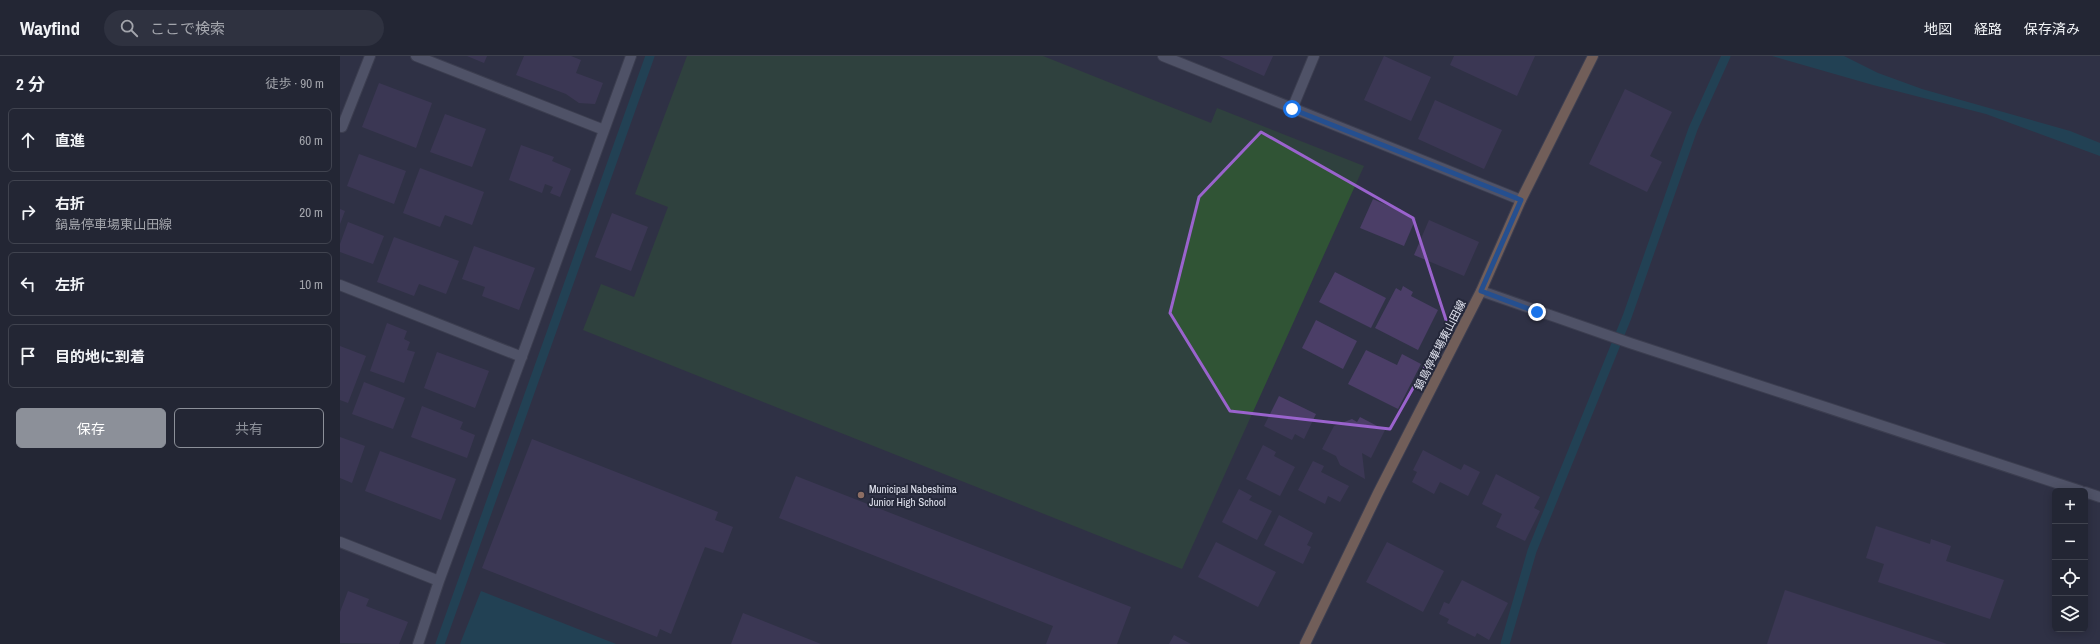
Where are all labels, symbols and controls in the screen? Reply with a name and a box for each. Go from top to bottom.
search box [104,10,384,46]
text: Wayfind [20,15,80,41]
icon: search [118,17,140,39]
text: ここで検索 [150,18,225,39]
text: 地図 [1924,20,1952,38]
text: 経路 [1974,20,2002,38]
text: 保存済み [2024,20,2080,38]
text: 2 分 [16,72,45,95]
text: 徒歩 · 90 m [265,75,324,92]
route start [1283,100,1301,118]
icon: ahead [17,129,39,151]
text: 直進 [55,130,85,151]
text: 60 m [299,132,323,149]
text: 右折 [55,193,85,214]
icon: right [17,201,39,223]
text: 20 m [299,204,323,221]
text: 鍋島停車場東山田線 [55,216,172,233]
icon: left [17,273,39,295]
text: 左折 [55,274,85,295]
text: 10 m [299,276,323,293]
street label: 鍋島停車場東山田線 [1411,298,1469,392]
route end [1528,303,1546,321]
icon: arrive [17,345,39,367]
text: 目的地に到着 [55,346,145,367]
button: 保存 [16,408,166,448]
button: 共有 [174,408,324,448]
place label: Municipal Nabeshima Junior High School [869,482,957,509]
map controls [2052,488,2088,632]
button: + [2052,488,2088,524]
marker: Municipal Nabeshima Junior High School [856,490,866,500]
button: − [2052,524,2088,560]
button: locate [2052,560,2088,596]
button: layers [2052,596,2088,632]

